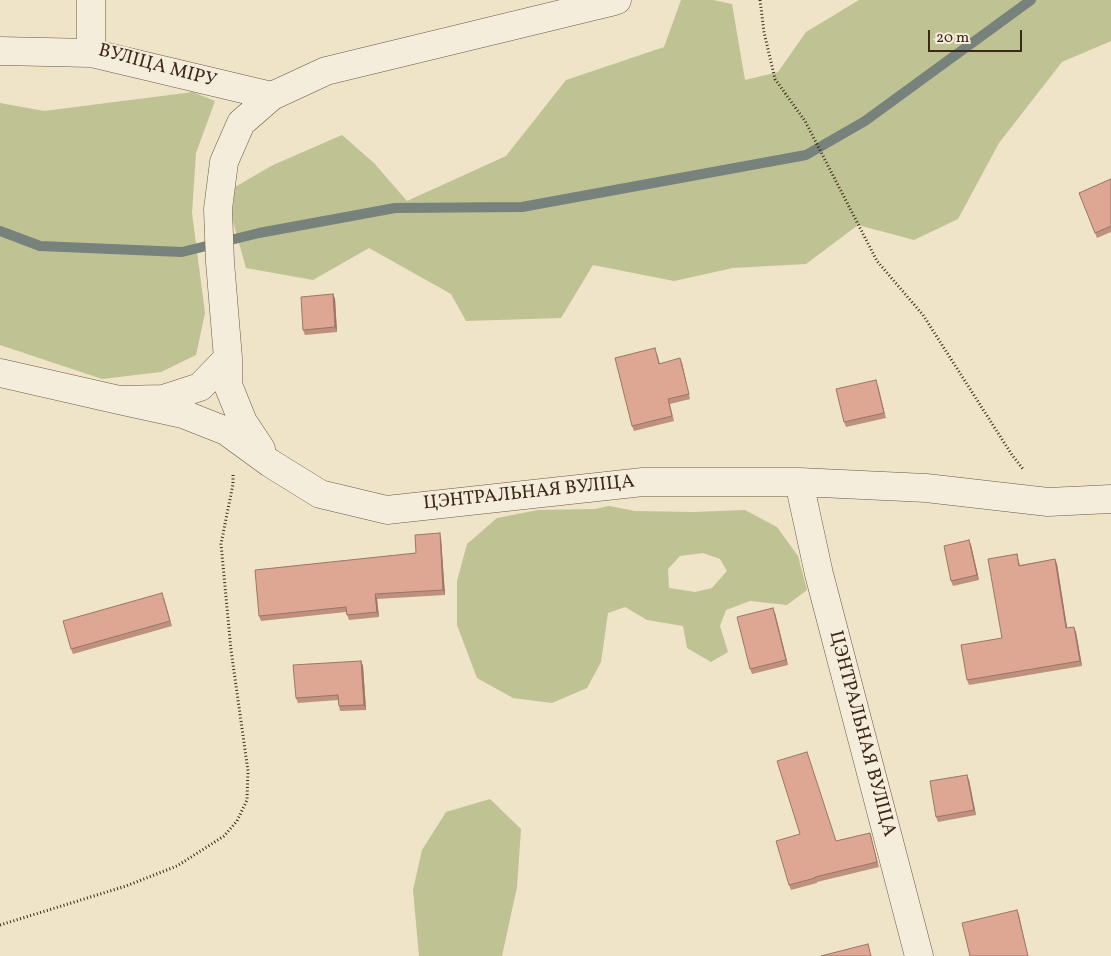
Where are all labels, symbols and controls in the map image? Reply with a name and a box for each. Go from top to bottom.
scale bar [931,20,1025,52]
text: 20 m [936,28,969,49]
street label: ВУЛІЦА МІРУ [95,40,219,94]
street label: ЦЭНТРАЛЬНАЯ ВУЛІЦА [422,472,636,516]
street label: ЦЭНТРАЛЬНАЯ ВУЛІЦА [822,628,900,840]

